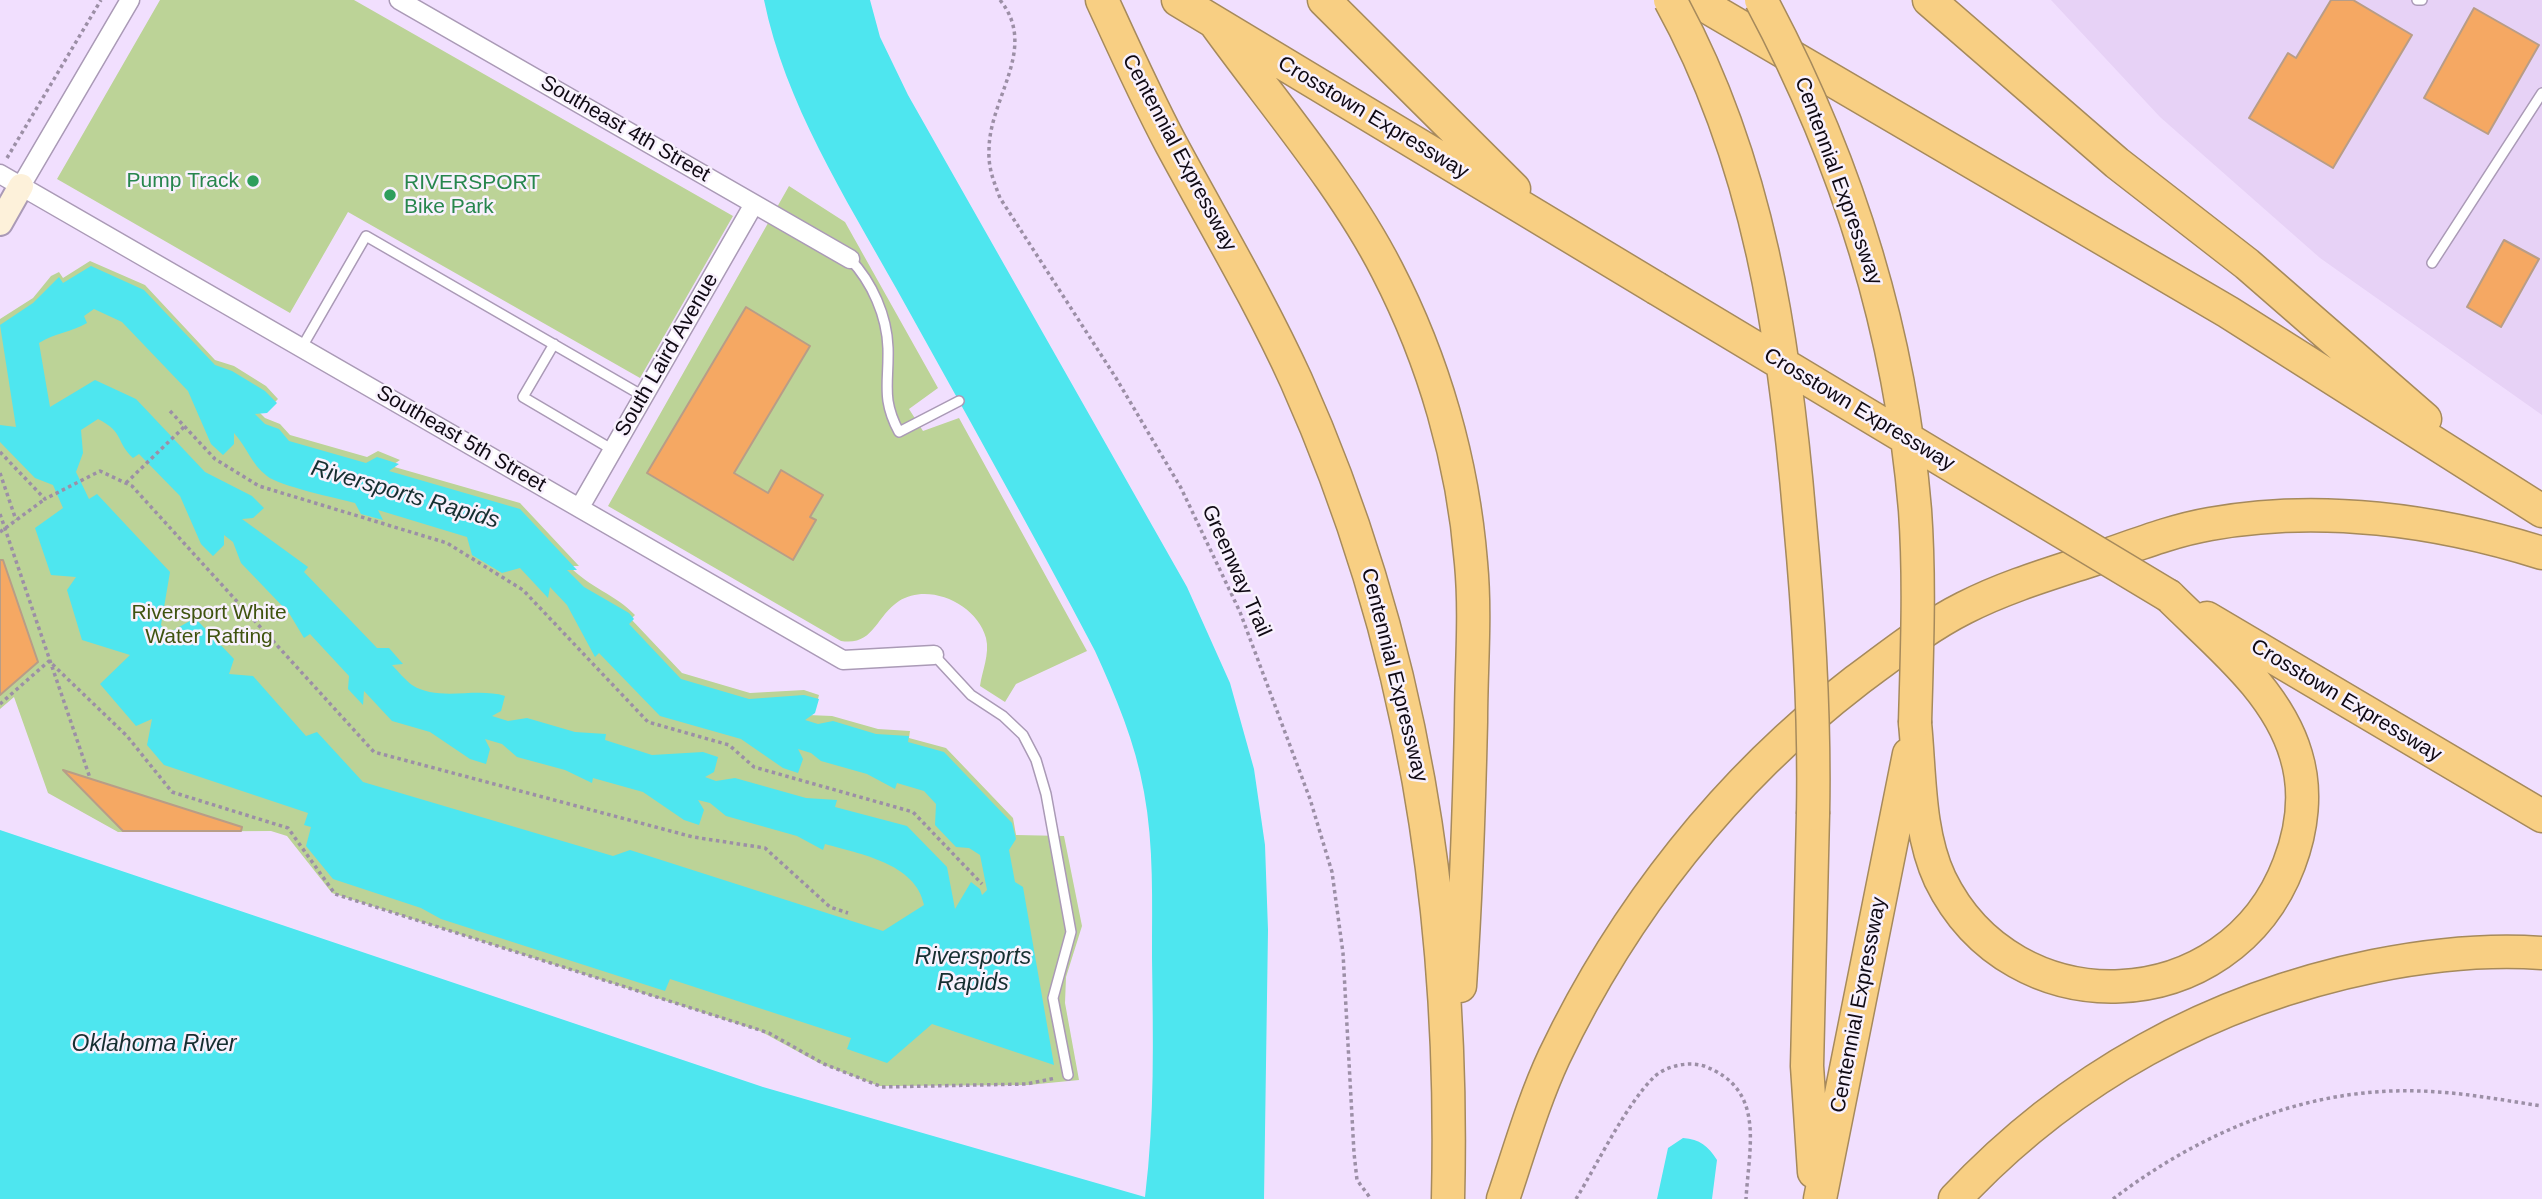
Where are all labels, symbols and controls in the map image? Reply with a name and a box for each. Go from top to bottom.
street label: Centennial Expressway [1116,50,1242,256]
street label: Crosstown Expressway [1273,51,1473,185]
street label: Southeast 4th Street [536,70,714,188]
street label: Centennial Expressway [1789,74,1887,288]
place label: Pump Track [127,168,239,194]
place label: RIVERSPORT Bike Park [404,170,540,220]
marker: Pump Track [245,173,261,189]
marker: RIVERSPORT Bike Park [382,187,398,203]
street label: South Laird Avenue [610,269,724,441]
street label: Crosstown Expressway [1759,343,1959,477]
street label: Southeast 5th Street [372,380,550,498]
water label: Riversports Rapids [308,455,502,535]
street label: Greenway Trail [1196,501,1276,641]
street label: Centennial Expressway [1355,565,1433,785]
park label: Riversport White Water Rafting [131,600,287,650]
street label: Crosstown Expressway [2246,634,2446,768]
street label: Centennial Expressway [1826,895,1892,1115]
water label: Riversports Rapids [915,944,1031,998]
water label: Oklahoma River [72,1031,236,1059]

